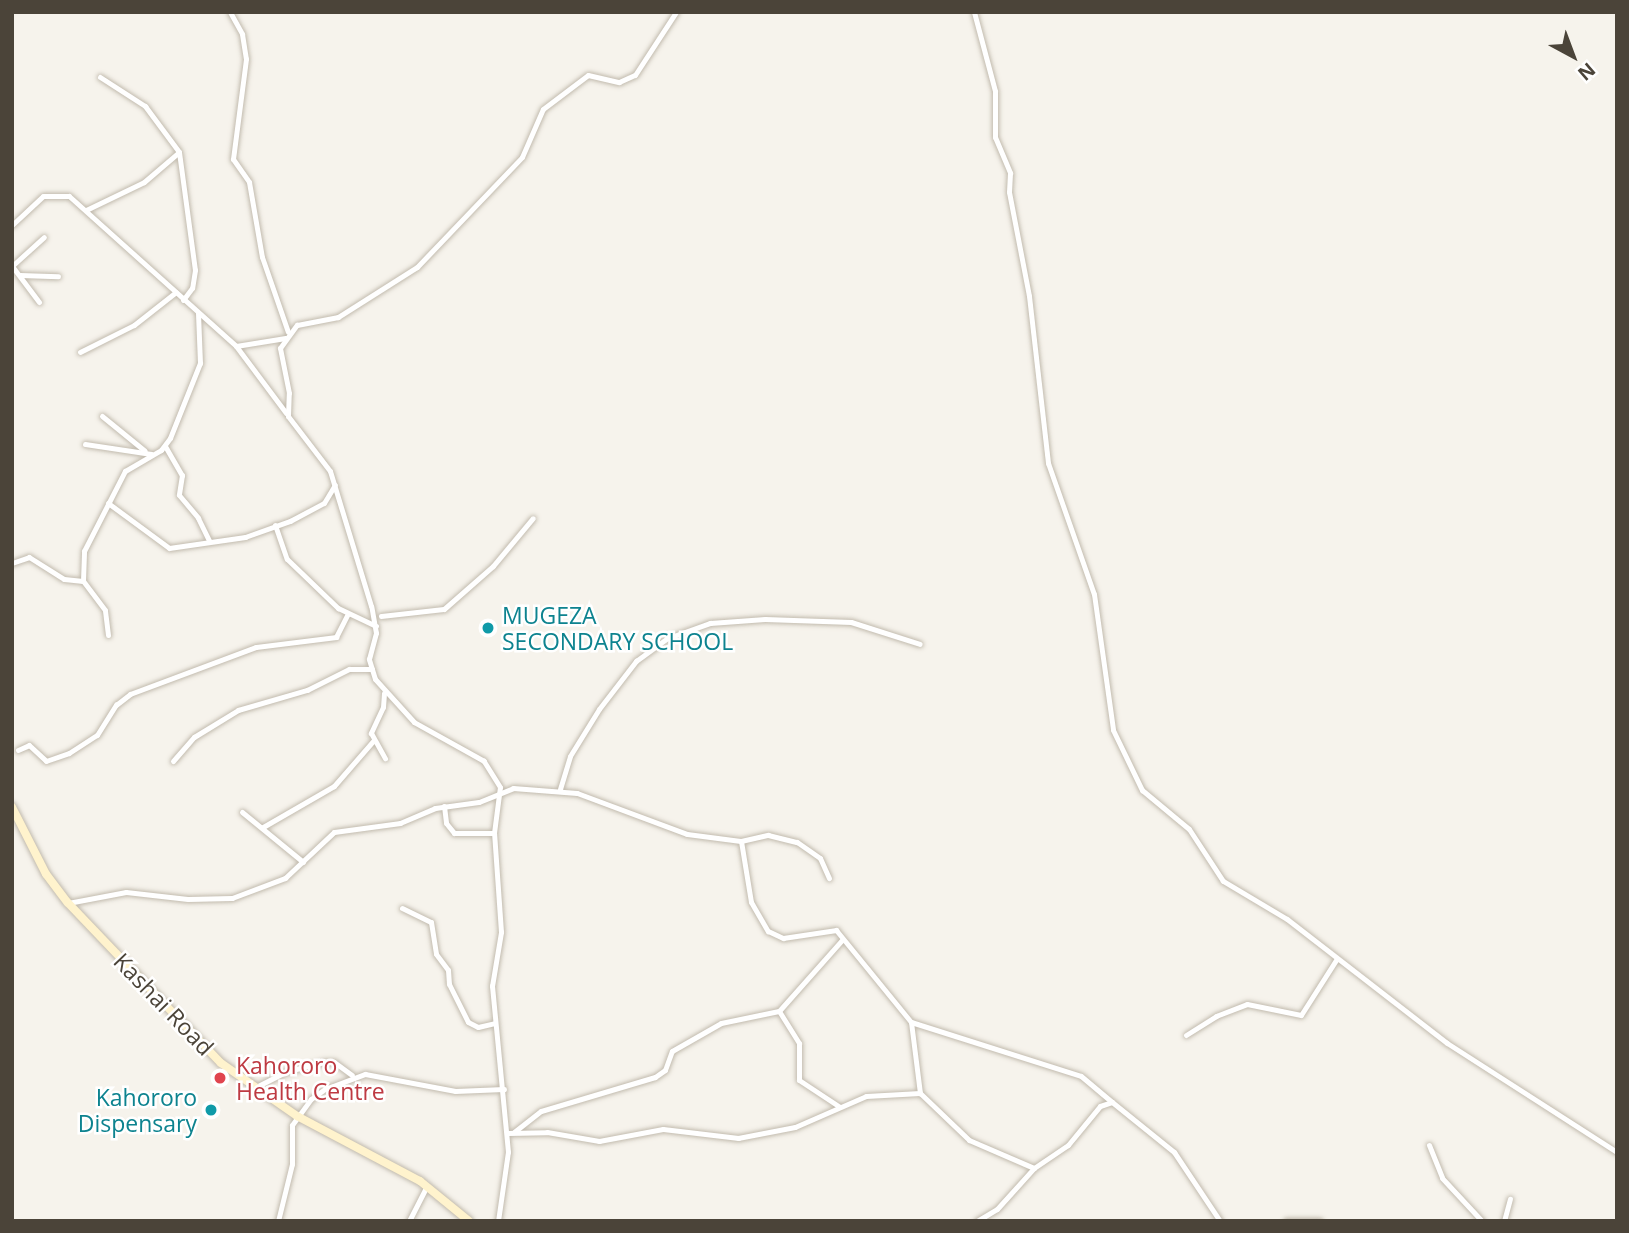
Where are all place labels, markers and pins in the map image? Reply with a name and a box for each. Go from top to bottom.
place label: MUGEZA SECONDARY SCHOOL [502,601,733,655]
marker: MUGEZA SECONDARY SCHOOL [480,620,496,636]
place label: Kahororo Health Centre [236,1051,385,1105]
marker: Kahororo Health Centre [210,1068,230,1088]
place label: Kahororo Dispensary [78,1083,197,1137]
marker: Kahororo Dispensary [203,1102,219,1118]

